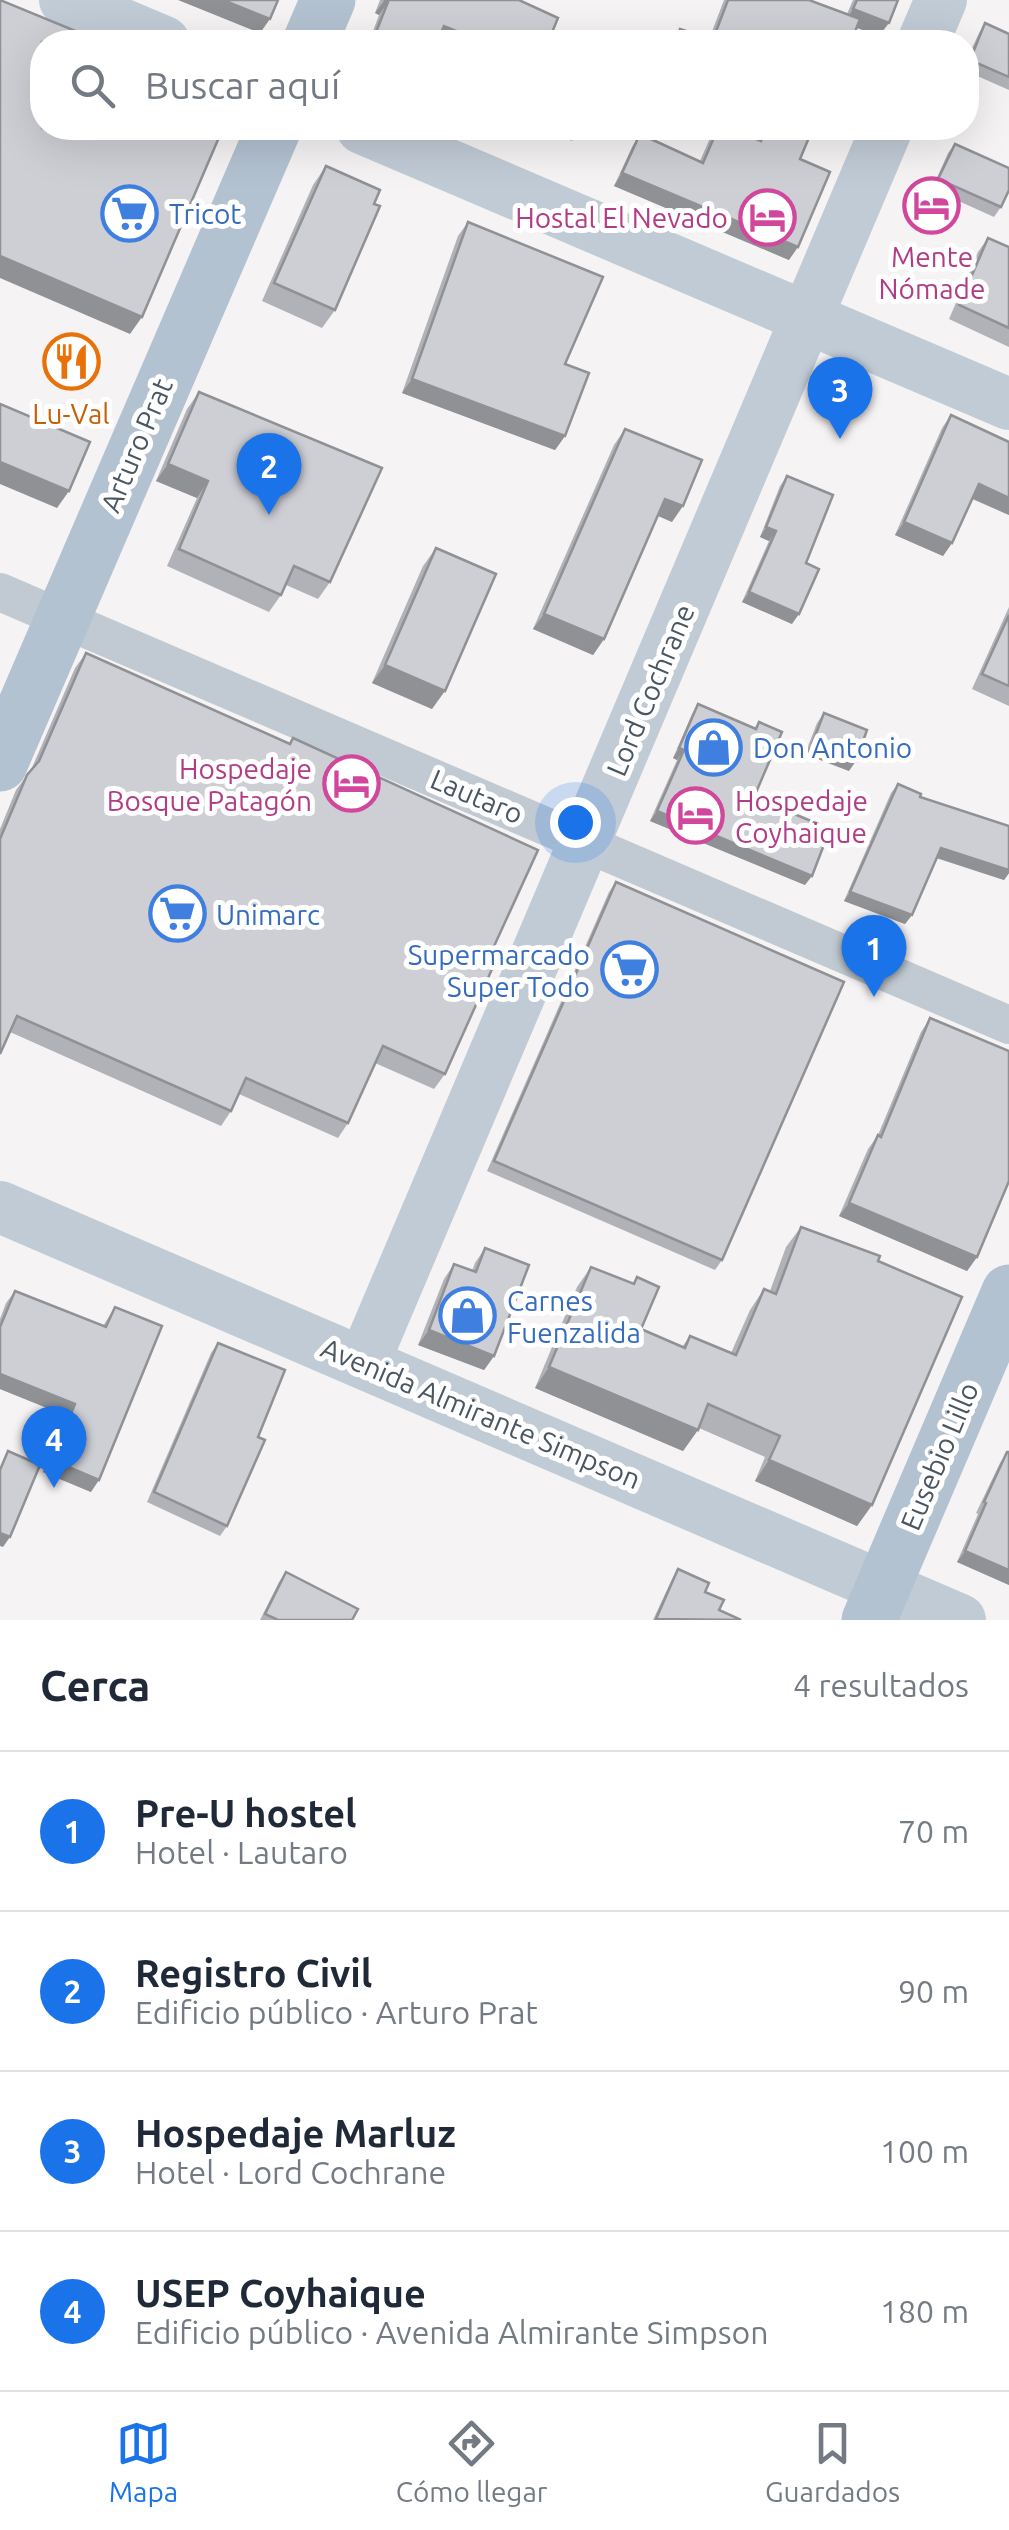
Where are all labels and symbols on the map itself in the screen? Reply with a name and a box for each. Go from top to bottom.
hotel icon: Mente Nómade [902,175,962,235]
supermarket icon: Tricot [100,183,160,243]
hotel icon: Hostal El Nevado [737,187,797,247]
place label: Tricot [169,198,241,229]
place label: Hostal El Nevado [515,202,728,233]
place label: Mente Nómade [879,241,985,304]
restaurant icon: Lu-Val [41,332,101,392]
pin: 3 [808,356,872,439]
street label: Arturo Prat [94,374,178,516]
place label: Lu-Val [32,398,110,429]
pin: 2 [236,432,302,515]
street label: Lord Cochrane [600,600,700,780]
shop icon: Don Antonio [684,717,744,777]
place label: Don Antonio [753,732,912,763]
place label: Hospedaje Bosque Patagón [107,753,312,816]
hotel icon: Hospedaje Bosque Patagón [321,754,381,814]
street label: Lautaro [426,763,528,829]
place label: Hospedaje Coyhaique [735,785,868,848]
hotel icon: Hospedaje Coyhaique [666,786,726,846]
your location [550,797,601,848]
supermarket icon: Unimarc [147,884,207,944]
place label: Unimarc [216,899,320,930]
pin: 1 [842,914,906,997]
place label: Supermarcado Super Todo [408,939,590,1002]
supermarket icon: Supermarcado Super Todo [599,940,659,1000]
place label: Carnes Fuenzalida [507,1285,641,1348]
shop icon: Carnes Fuenzalida [438,1286,498,1346]
street label: Avenida Almirante Simpson [317,1332,645,1494]
street label: Eusebio Lillo [894,1378,984,1534]
pin: 4 [22,1406,86,1488]

